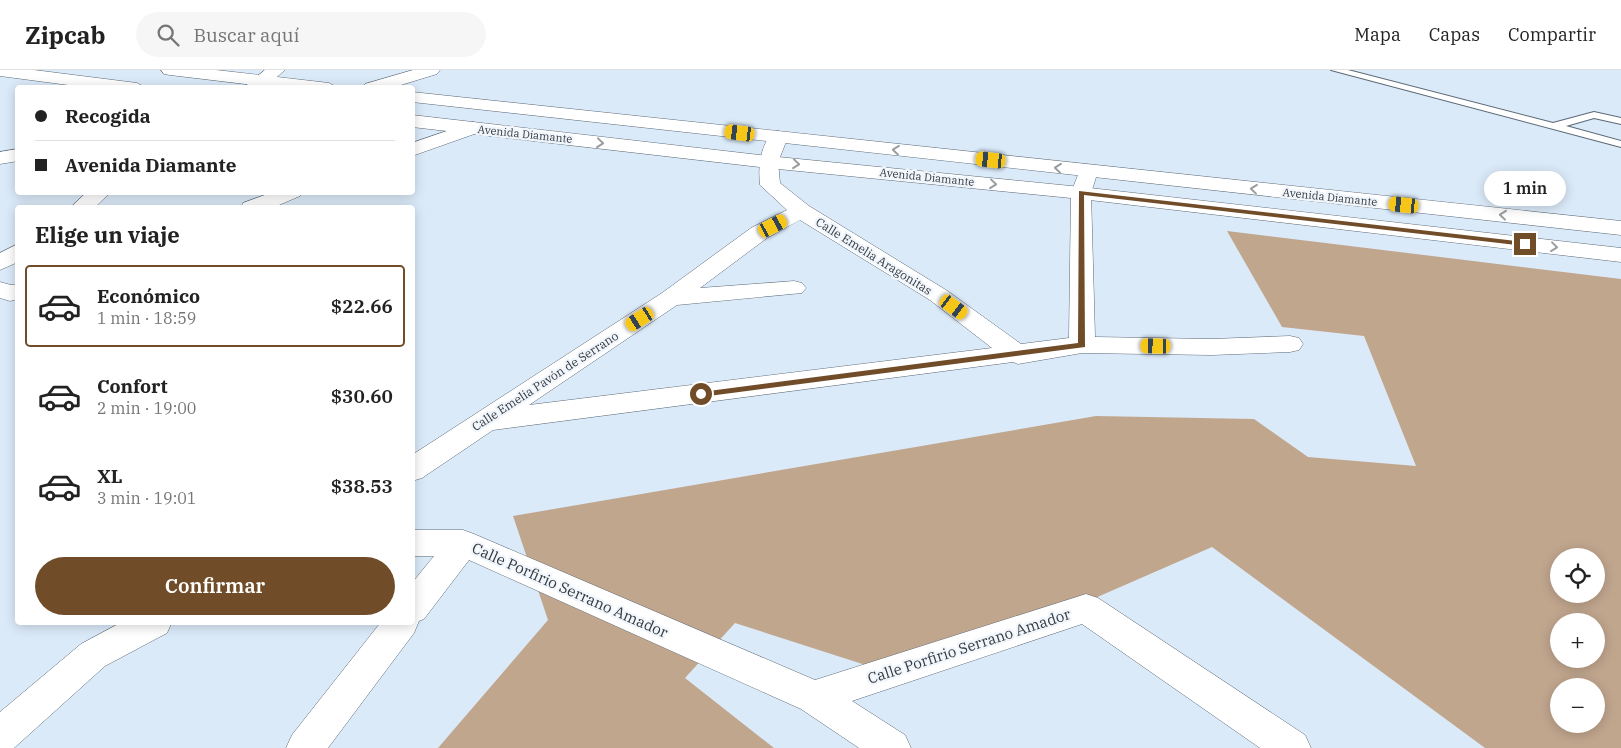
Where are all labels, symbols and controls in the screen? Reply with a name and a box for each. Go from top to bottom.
search box [136,12,486,57]
text: Zipcab [25,19,106,51]
icon: search [154,21,182,49]
text: Buscar aquí [194,23,300,47]
text: Mapa [1354,23,1401,46]
text: Capas [1429,23,1480,46]
text: Compartir [1508,23,1596,46]
text: Recogida [65,104,151,128]
street label: Avenida Diamante [477,122,573,146]
car [724,124,755,142]
one-way arrow [596,137,604,148]
one-way arrow [892,145,900,156]
car [975,151,1006,169]
text: Avenida Diamante [65,153,236,177]
one-way arrow [793,159,801,170]
one-way arrow [1054,163,1062,174]
street label: Avenida Diamante [879,165,975,189]
callout: 1 min [1484,171,1566,206]
one-way arrow [989,178,997,189]
text: 1 min [1503,178,1547,198]
one-way arrow [1250,184,1258,195]
street label: Avenida Diamante [1282,185,1378,209]
car [1388,196,1419,214]
one-way arrow [1499,210,1507,221]
car [756,212,789,240]
street label: Calle Emelia Aragonitas [813,214,935,298]
text: Elige un viaje [35,220,180,249]
route end [1514,233,1536,255]
one-way arrow [1551,241,1559,252]
icon: car [37,284,82,329]
text: Económico [97,284,200,308]
car [937,292,970,322]
text: $22.66 [331,294,393,318]
car [623,305,656,333]
text: 1 min · 18:59 [97,308,196,328]
street label: Calle Emelia Pavón de Serrano [469,328,621,434]
car [1140,338,1171,354]
icon: car [37,374,82,419]
text: Confort [97,374,168,398]
route start [690,383,712,405]
text: $30.60 [331,384,393,408]
text: 2 min · 19:00 [97,398,196,418]
icon: car [37,464,82,509]
text: XL [97,464,123,488]
text: $38.53 [331,474,393,498]
text: 3 min · 19:01 [97,488,196,508]
street label: Calle Porfirio Serrano Amador [469,538,671,642]
map controls [1550,548,1605,733]
button: locate [1550,548,1605,603]
button: Confirmar [35,557,395,615]
street label: Calle Porfirio Serrano Amador [865,604,1073,688]
button: + [1550,613,1605,668]
button: − [1550,678,1605,733]

